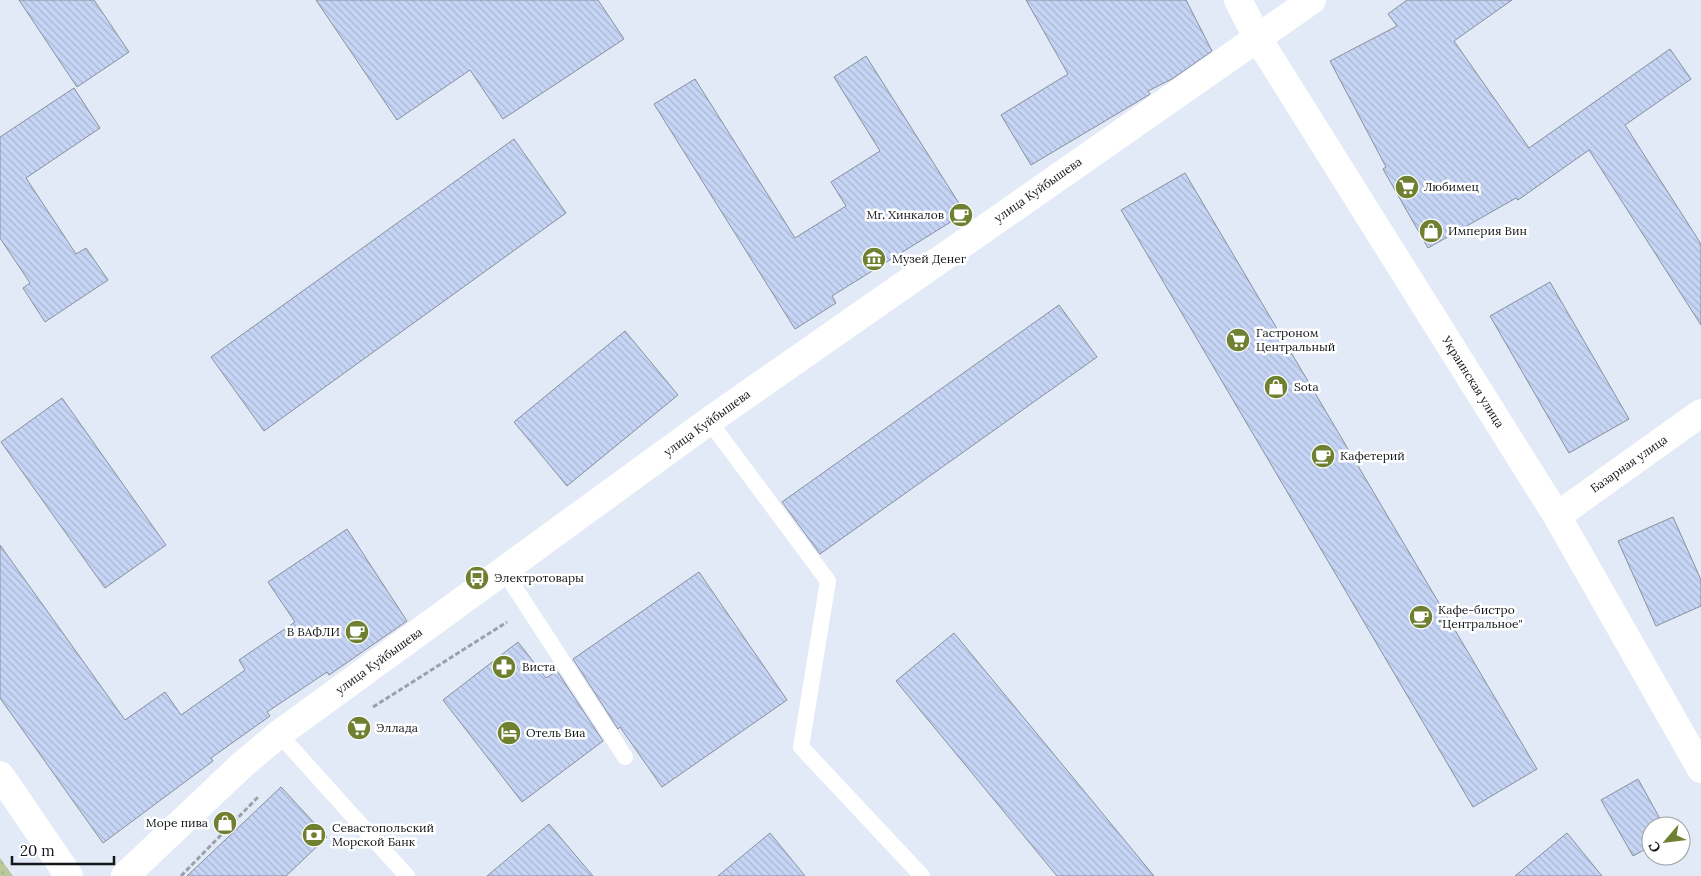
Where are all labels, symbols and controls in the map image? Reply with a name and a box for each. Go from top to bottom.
street label: улица Куйбышева [991,154,1085,225]
supermarket icon: Любимец [1394,174,1420,200]
place label: Любимец [1424,179,1479,194]
cafe icon: Mr. Хинкалов [948,202,974,228]
place label: Mr. Хинкалов [866,207,944,222]
shop icon: Империя Вин [1418,218,1444,244]
place label: Империя Вин [1448,223,1527,238]
museum icon: Музей Денег [861,246,887,272]
place label: Музей Денег [892,251,967,266]
place label: Гастроном Центральный [1256,325,1335,354]
supermarket icon: Гастроном Центральный [1225,327,1251,353]
street label: Украинская улица [1439,332,1508,430]
shop icon: Sota [1263,374,1289,400]
place label: Sota [1294,379,1319,394]
street label: улица Куйбышева [660,386,753,459]
street label: Базарная улица [1587,432,1670,496]
cafe icon: Кафетерий [1310,443,1336,469]
place label: Кафетерий [1340,448,1405,463]
bus stop icon: Электротовары [464,565,490,591]
place label: Электротовары [494,570,584,585]
place label: Кафе‐бистро "Центральное" [1438,602,1523,631]
cafe icon: Кафе‐бистро "Центральное" [1408,604,1434,630]
cafe icon: В ВАФЛИ [344,619,370,645]
place label: В ВАФЛИ [287,624,340,639]
street label: улица Куйбышева [332,624,425,697]
pharmacy icon: Виста [491,654,517,680]
place label: Виста [522,659,556,674]
supermarket icon: Эллада [346,715,372,741]
place label: Эллада [376,720,418,735]
hotel icon: Отель Виа [496,720,522,746]
place label: Отель Виа [526,725,586,740]
shop icon: Море пива [212,810,238,836]
place label: Море пива [146,815,208,830]
north arrow [1641,816,1691,866]
place label: Севастопольский Морской Банк [332,820,434,849]
bank icon: Севастопольский Морской Банк [301,822,327,848]
scale bar [12,834,115,866]
text: С [1644,838,1665,856]
text: 20 m [20,841,55,860]

